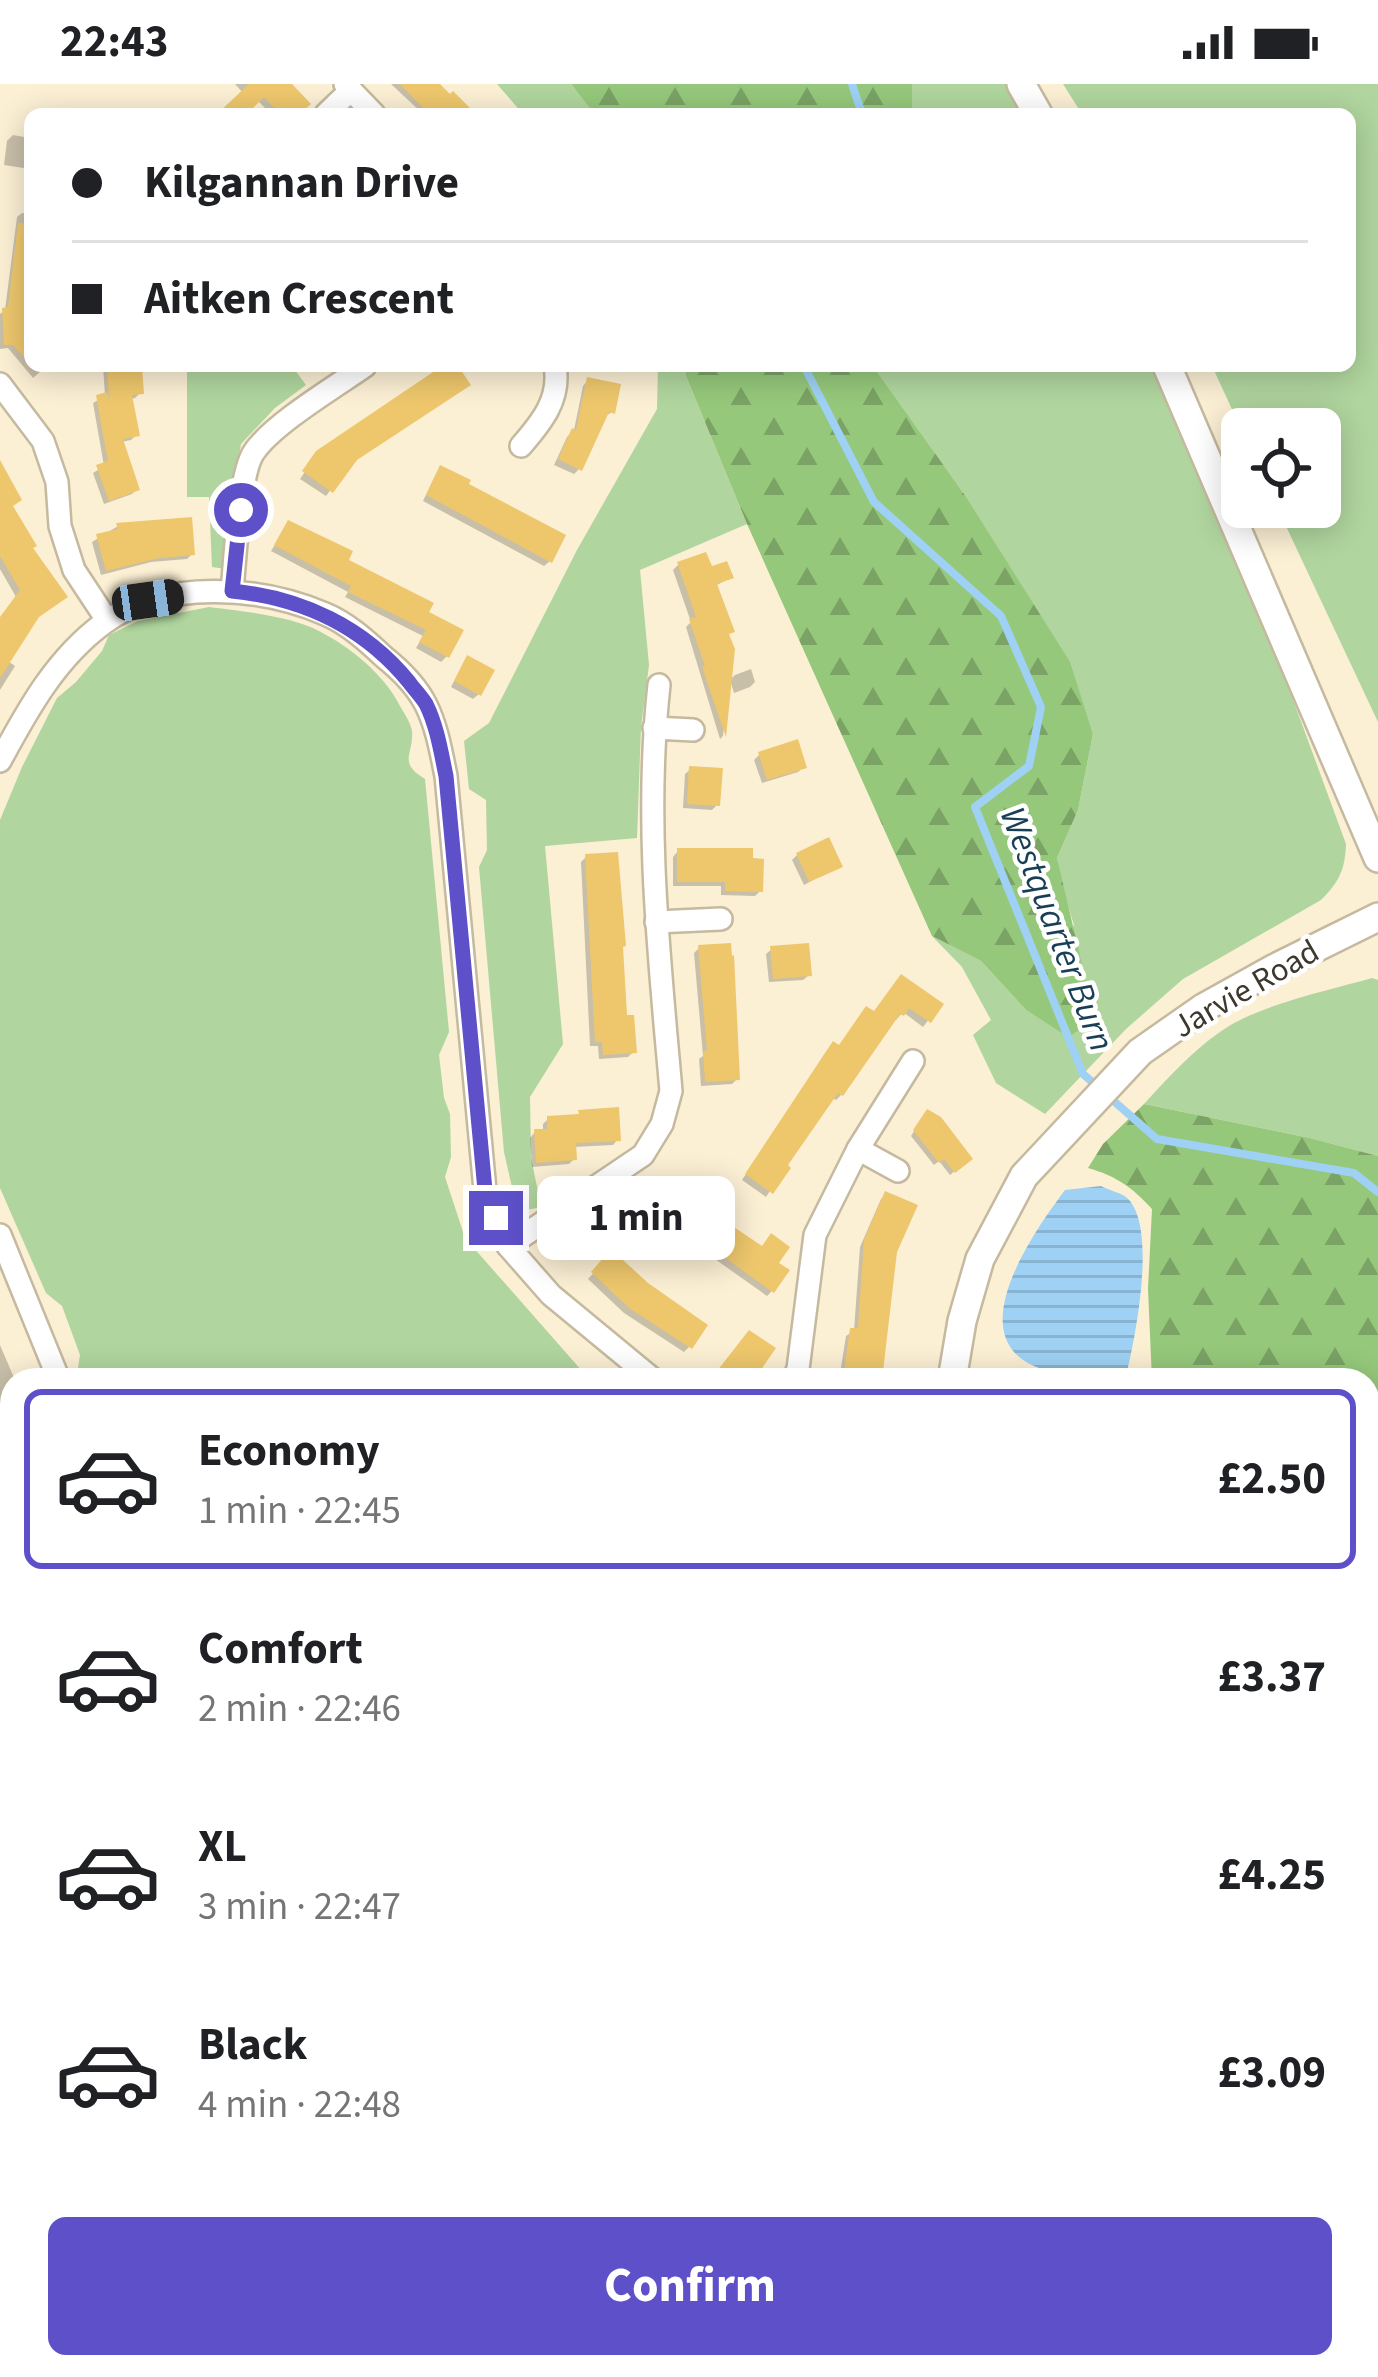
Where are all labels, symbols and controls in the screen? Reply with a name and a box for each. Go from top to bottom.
text: 22:43 [60,10,169,74]
text: Kilgannan Drive [144,151,459,215]
text: Aitken Crescent [144,267,454,331]
map controls [1221,408,1341,528]
button: locate [1221,408,1341,528]
route start [214,483,268,537]
car [110,577,186,623]
water label: Westquarter Burn [987,799,1127,1059]
street label: Jarvie Road [1164,928,1328,1050]
callout: 1 min [538,1176,736,1260]
text: 1 min [589,1190,683,1246]
route end [469,1191,523,1245]
text: Economy [198,1419,380,1483]
icon: car [54,1425,162,1533]
text: £2.50 [1217,1447,1326,1511]
text: 1 min · 22:45 [198,1483,401,1539]
text: Comfort [198,1617,363,1681]
icon: car [54,1623,162,1731]
text: £3.37 [1217,1645,1326,1709]
text: 2 min · 22:46 [198,1681,401,1737]
text: XL [198,1815,247,1879]
icon: car [54,1821,162,1929]
text: £4.25 [1217,1843,1326,1907]
text: 3 min · 22:47 [198,1879,401,1935]
text: Black [198,2013,308,2077]
icon: car [54,2019,162,2127]
text: £3.09 [1217,2041,1326,2105]
text: 4 min · 22:48 [198,2077,401,2133]
button: Confirm [48,2217,1332,2355]

